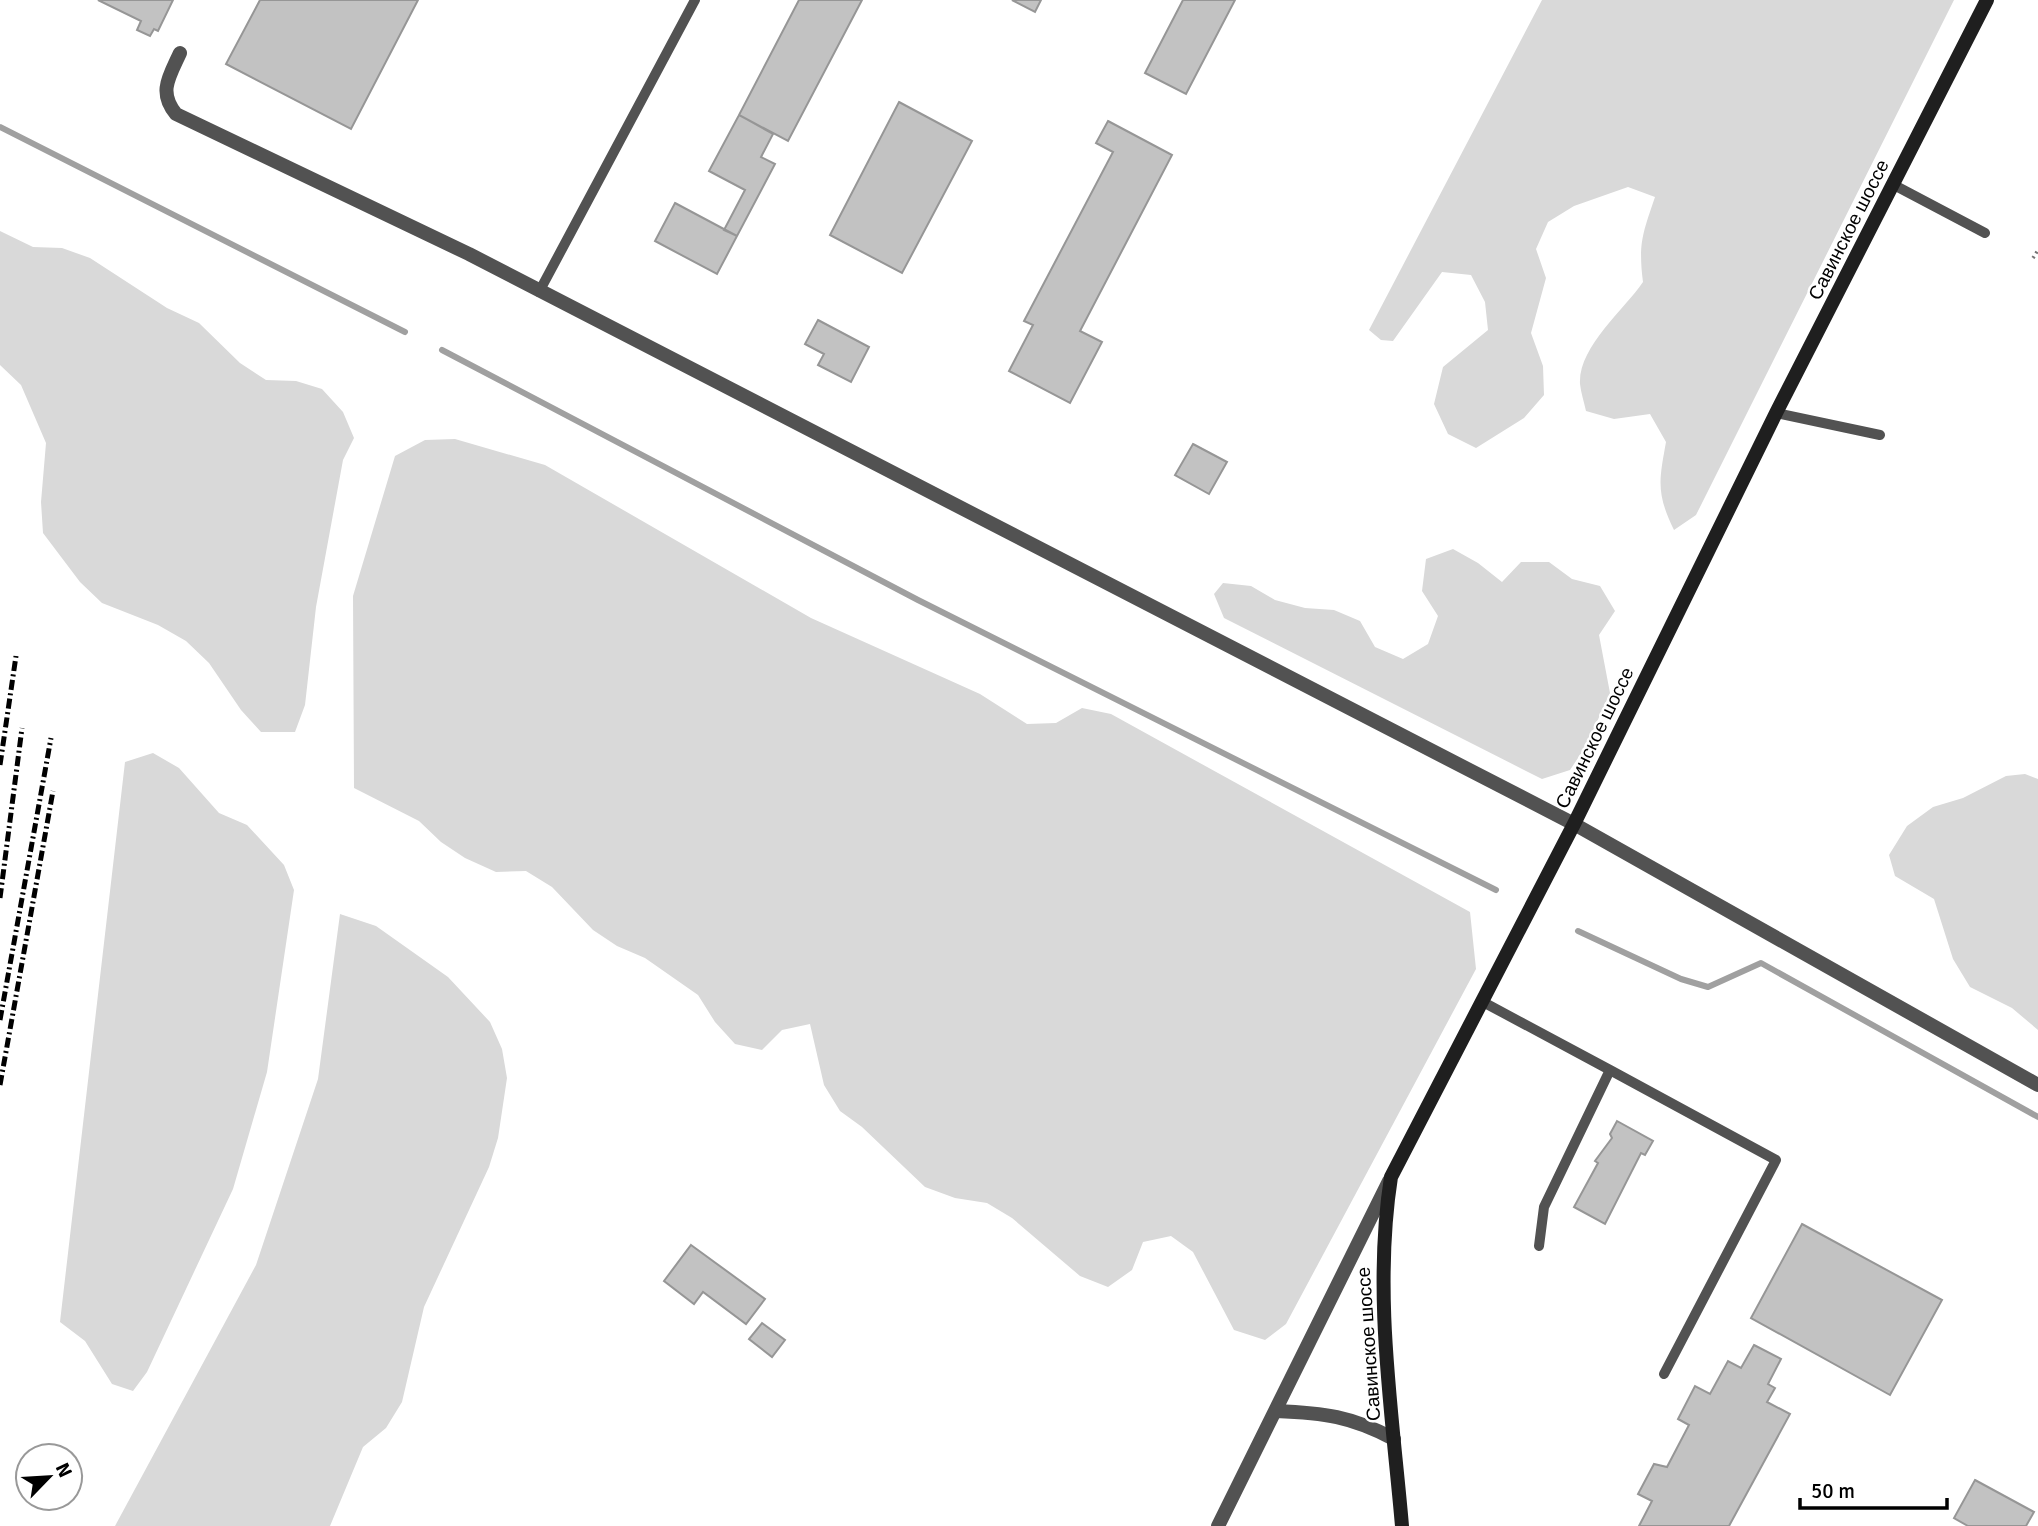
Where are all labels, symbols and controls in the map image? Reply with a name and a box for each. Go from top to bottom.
street label: Савинское шоссе [1803,156,1895,304]
street label: Савинское шоссе [1550,663,1640,813]
street label: Савинское шоссе [1352,1266,1386,1422]
north arrow [14,1442,84,1512]
text: N [50,1459,77,1481]
scale bar [1800,1466,1947,1510]
text: 50 m [1811,1478,1855,1504]

